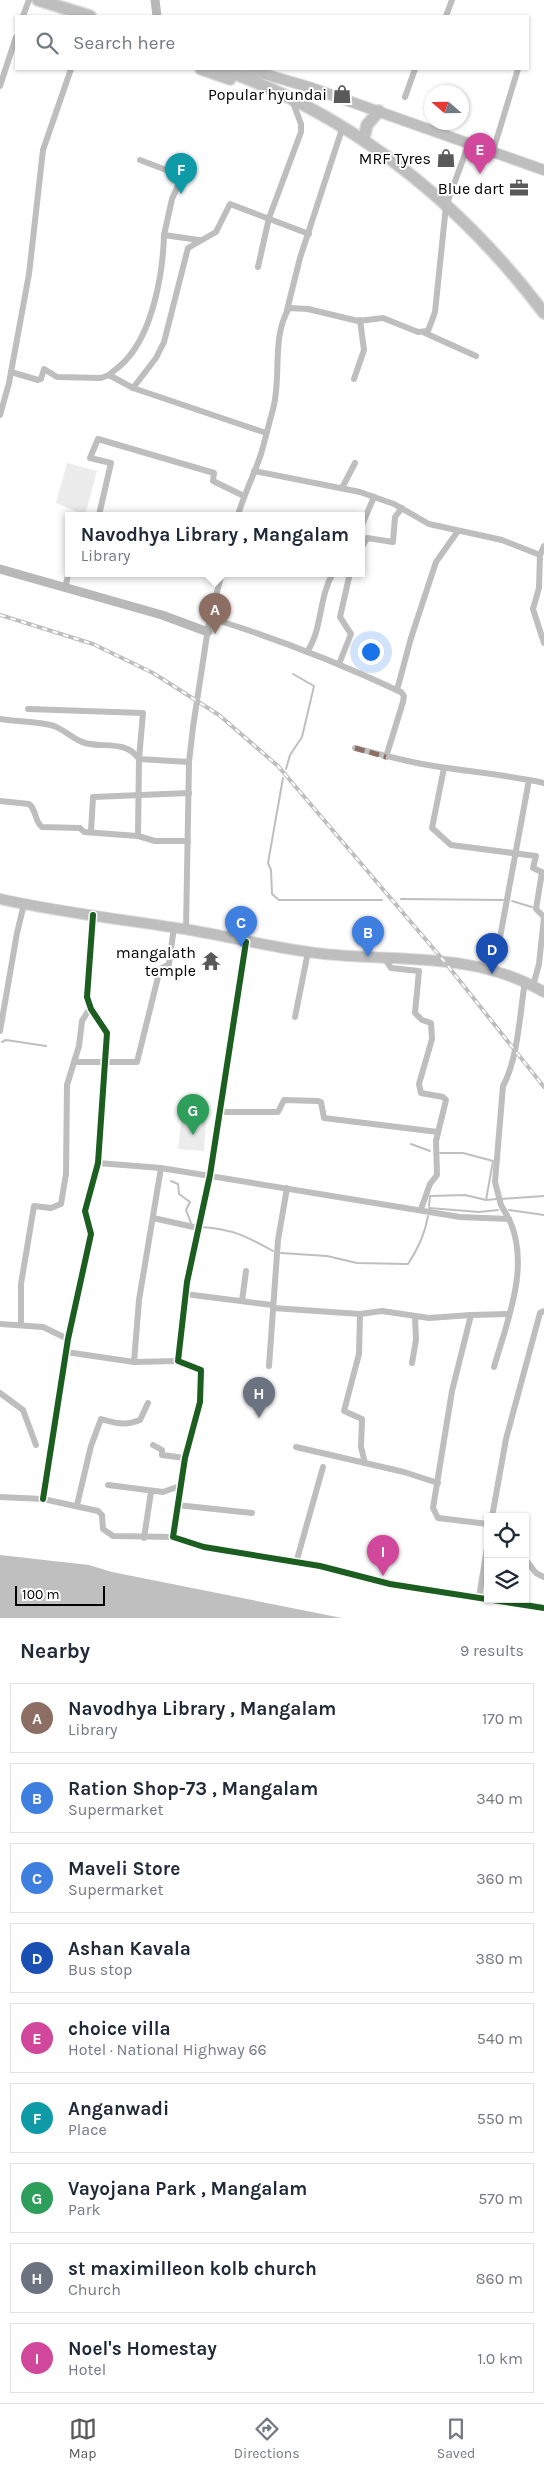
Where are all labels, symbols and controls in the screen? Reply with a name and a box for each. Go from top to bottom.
search box [15,15,529,70]
icon: search [33,29,61,57]
text: Search here [73,32,175,54]
shop icon: Popular hyundai [331,83,353,105]
place label: Popular hyundai [208,85,327,104]
north arrow [424,85,469,130]
pin: E [464,133,496,174]
shop icon: MRF Tyres [435,147,457,169]
place label: MRF Tyres [359,149,431,168]
pin: F [165,153,197,194]
office icon: Blue dart [508,177,530,199]
place label: Blue dart [438,179,504,198]
popup [65,512,365,577]
text: Navodhya Library , Mangalam [81,524,349,546]
text: Library [81,546,130,565]
pin: A [199,593,231,634]
your location [358,639,384,665]
pin: C [225,906,257,947]
pin: B [352,916,384,957]
pin: D [476,933,508,974]
place label: mangalath temple [116,943,196,980]
temple icon: mangalath temple [200,950,222,972]
pin: G [177,1094,209,1135]
pin: H [243,1377,275,1418]
map controls [484,1513,529,1603]
button: locate [484,1513,529,1558]
pin: I [367,1535,399,1576]
button: layers [484,1558,529,1603]
scale bar [15,1583,105,1606]
text: 100 m [22,1586,60,1603]
text: Nearby [20,1639,90,1663]
text: 9 results [460,1641,524,1660]
text: Navodhya Library , Mangalam [68,1698,336,1720]
text: A [32,1709,42,1728]
text: 170 m [482,1709,523,1728]
text: Library [68,1720,118,1739]
text: Ration Shop-73 , Mangalam [68,1778,318,1800]
text: B [32,1789,42,1808]
text: 340 m [476,1789,523,1808]
text: Supermarket [68,1800,164,1819]
text: Maveli Store [68,1858,180,1880]
text: C [32,1869,42,1888]
text: 360 m [476,1869,523,1888]
text: Supermarket [68,1880,164,1899]
text: Ashan Kavala [68,1938,191,1960]
text: D [32,1949,42,1968]
text: 380 m [475,1949,523,1968]
text: Bus stop [68,1960,132,1979]
text: choice villa [68,2018,171,2040]
text: E [32,2029,42,2048]
text: 540 m [477,2029,523,2048]
text: Hotel · National Highway 66 [68,2040,267,2059]
text: Anganwadi [68,2098,169,2120]
text: F [33,2109,41,2128]
text: 550 m [477,2109,523,2128]
text: Place [68,2120,107,2139]
text: Vayojana Park , Mangalam [68,2178,307,2200]
text: G [32,2189,42,2208]
text: 570 m [478,2189,523,2208]
text: Park [68,2200,100,2219]
text: st maximilleon kolb church [68,2258,317,2280]
text: H [31,2269,43,2288]
text: 860 m [476,2269,523,2288]
text: Church [68,2280,121,2299]
text: Noel's Homestay [68,2338,217,2360]
text: I [35,2349,39,2368]
text: 1.0 km [478,2349,523,2368]
text: Hotel [68,2360,106,2379]
tab: Map [69,2415,97,2462]
tab: Directions [234,2415,300,2462]
tab: Saved [437,2415,475,2462]

